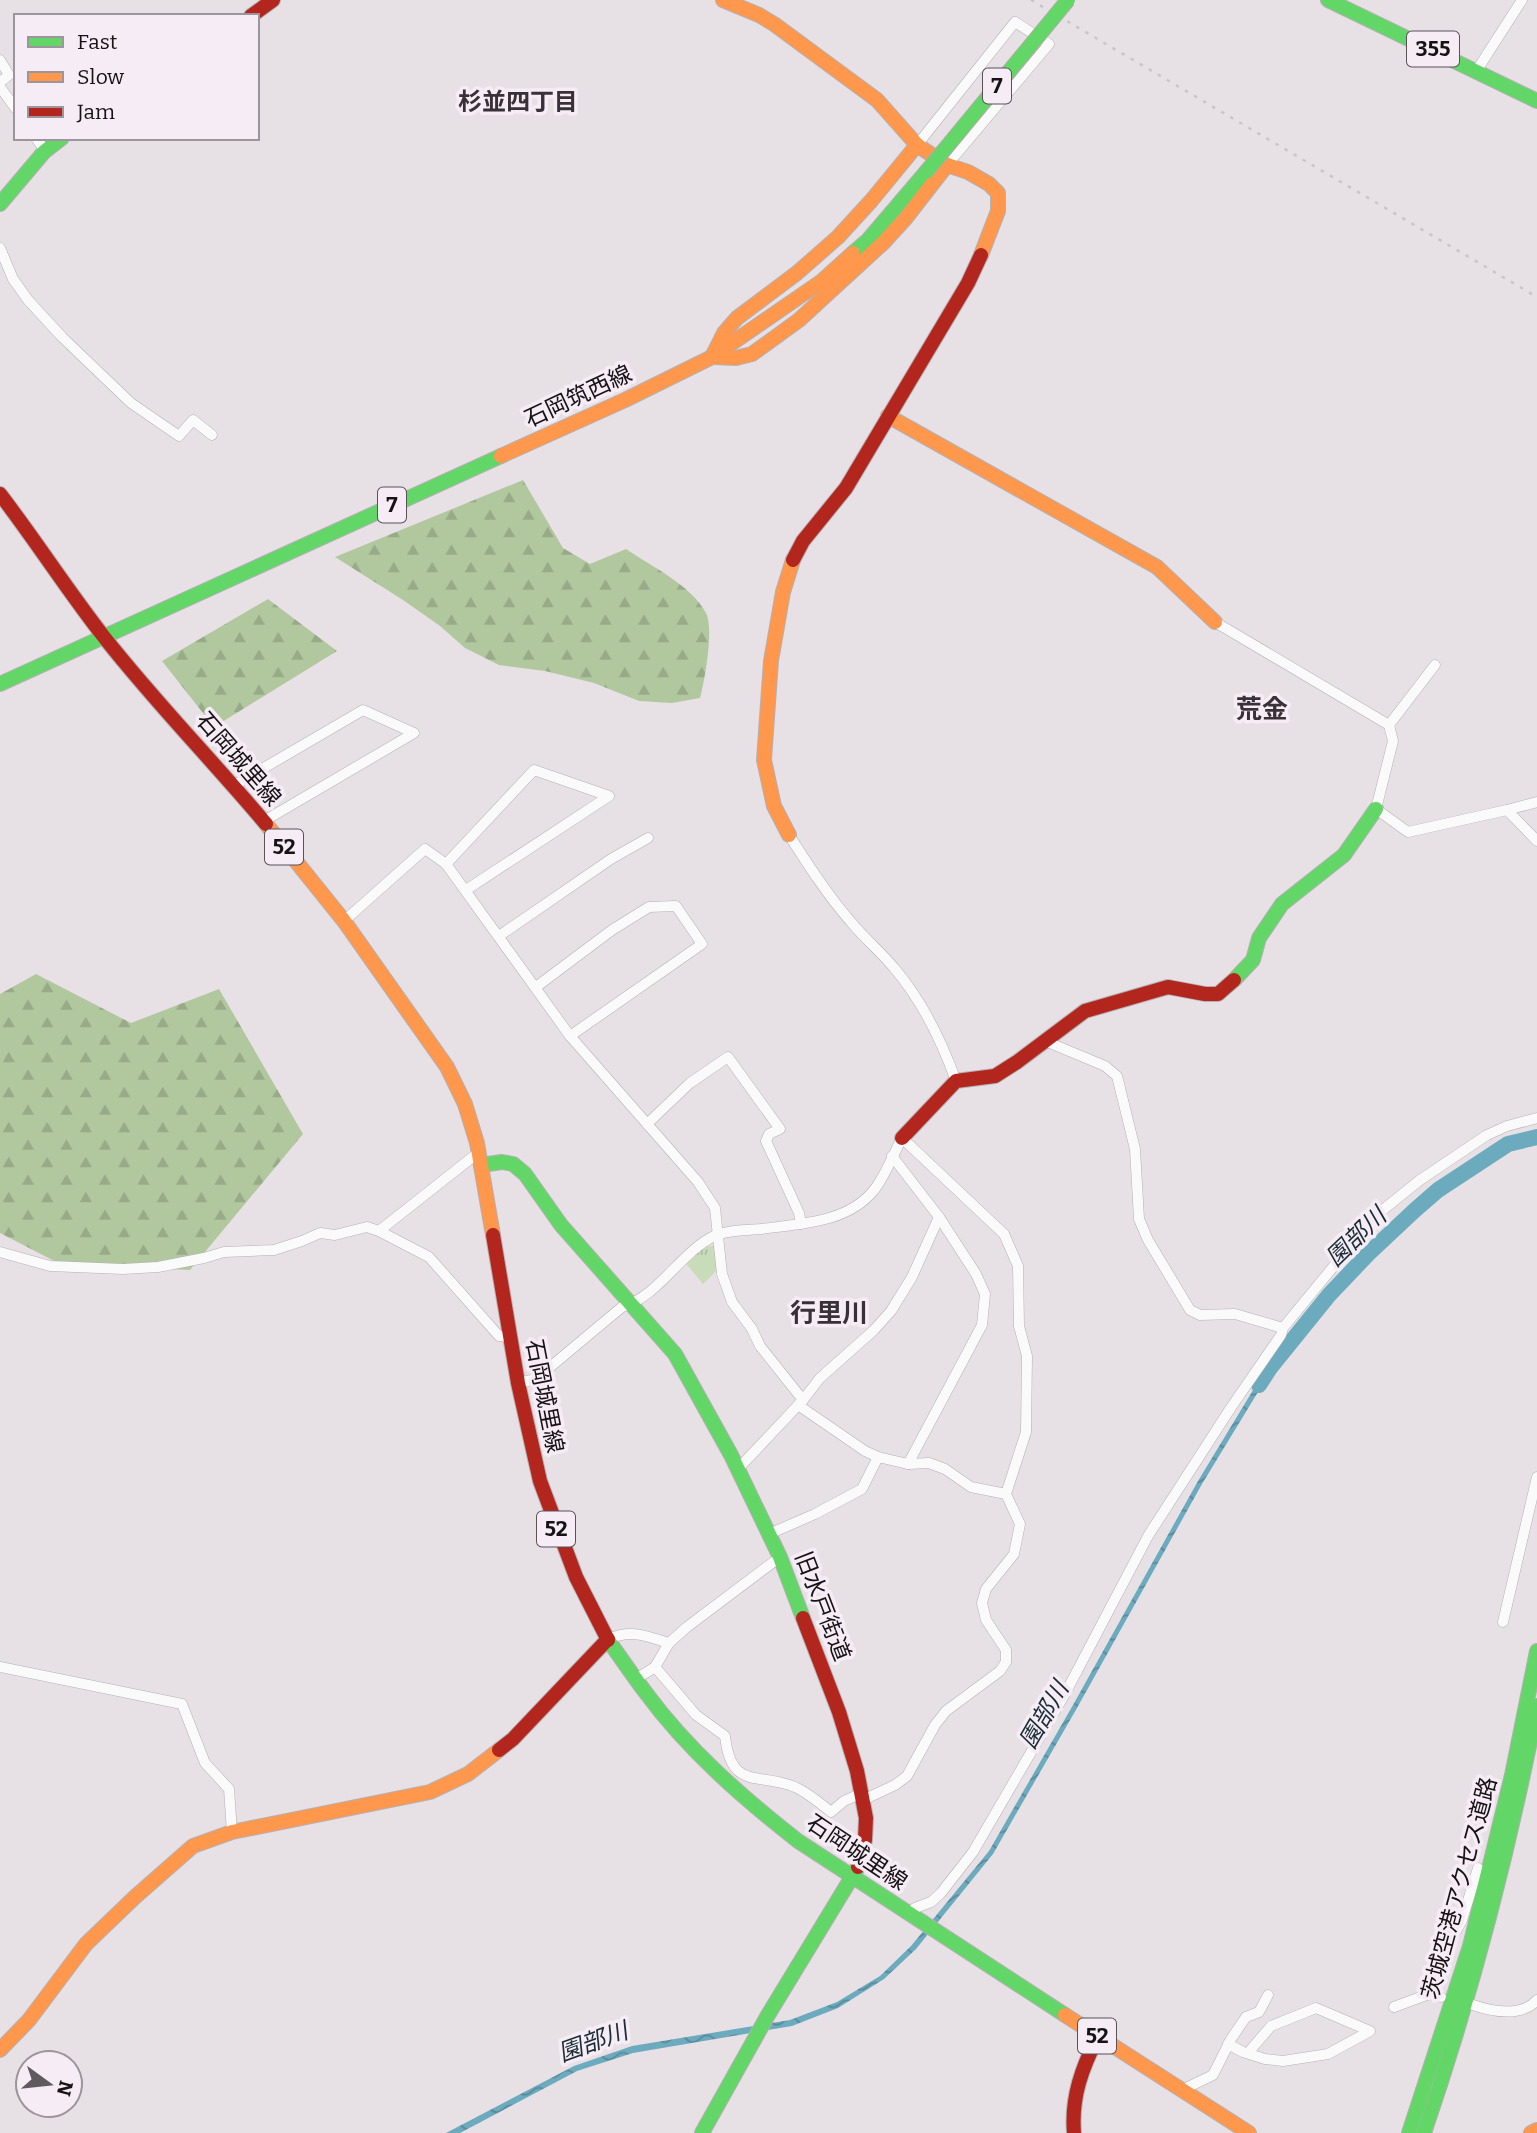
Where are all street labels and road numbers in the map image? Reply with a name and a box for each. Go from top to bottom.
road number: 355 [1407,32,1459,66]
road number: 7 [983,68,1011,104]
street label: 石岡筑西線 [520,359,636,433]
road number: 7 [378,488,406,522]
street label: 石岡城里線 [191,706,287,812]
road number: 52 [265,830,303,864]
street label: 石岡城里線 [520,1337,570,1455]
road number: 52 [537,1512,575,1546]
street label: 旧水戸街道 [789,1547,857,1665]
street label: 茨城空港アクセス道路 [1416,1774,1502,2002]
street label: 石岡城里線 [802,1808,912,1896]
road number: 52 [1078,2018,1116,2054]

